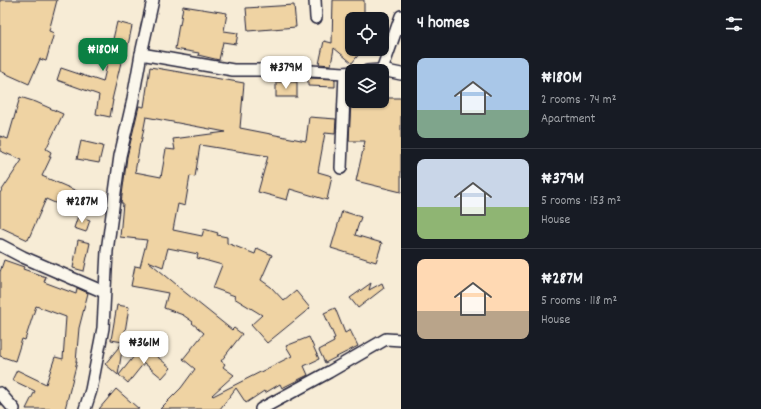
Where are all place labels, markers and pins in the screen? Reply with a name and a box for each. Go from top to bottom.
pin: ₦180M [75,38,131,72]
pin: ₦379M [258,56,314,90]
pin: ₦287M [54,190,110,224]
pin: ₦361M [116,331,172,365]

